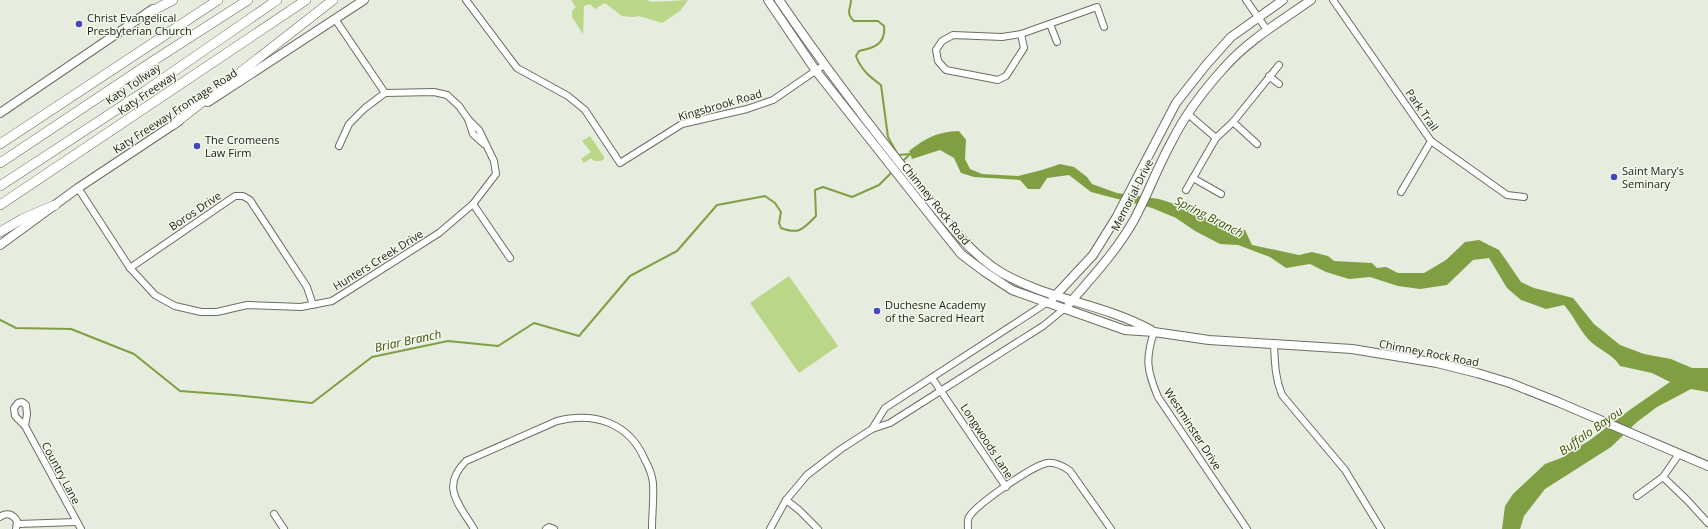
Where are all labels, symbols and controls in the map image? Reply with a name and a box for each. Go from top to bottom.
place label: Christ Evangelical Presbyterian Church [87,10,192,38]
marker: Christ Evangelical Presbyterian Church [74,19,84,29]
street label: Katy Tollway [102,59,164,108]
street label: Katy Freeway Frontage Road [110,65,240,156]
street label: Katy Freeway [114,67,179,118]
street label: Kingsbrook Road [676,85,764,124]
street label: Park Trail [1402,86,1442,134]
place label: The Cromeens Law Firm [205,132,279,160]
marker: The Cromeens Law Firm [192,141,202,151]
street label: Memorial Drive [1107,156,1156,233]
street label: Chimney Rock Road [899,160,974,248]
place label: Saint Mary's Seminary [1622,163,1684,191]
marker: Saint Mary's Seminary [1609,172,1619,182]
street label: Boros Drive [166,188,224,234]
water label: Spring Branch [1172,192,1247,241]
street label: Hunters Creek Drive [330,226,426,293]
place label: Duchesne Academy of the Sacred Heart [885,297,986,325]
marker: Duchesne Academy of the Sacred Heart [872,306,882,316]
water label: Briar Branch [373,325,443,356]
street label: Chimney Rock Road [1378,335,1480,370]
street label: Westminster Drive [1161,385,1226,473]
street label: Longwoods Lane [958,400,1017,481]
water label: Buffalo Bayou [1555,402,1626,459]
street label: Country Lane [39,439,84,507]

